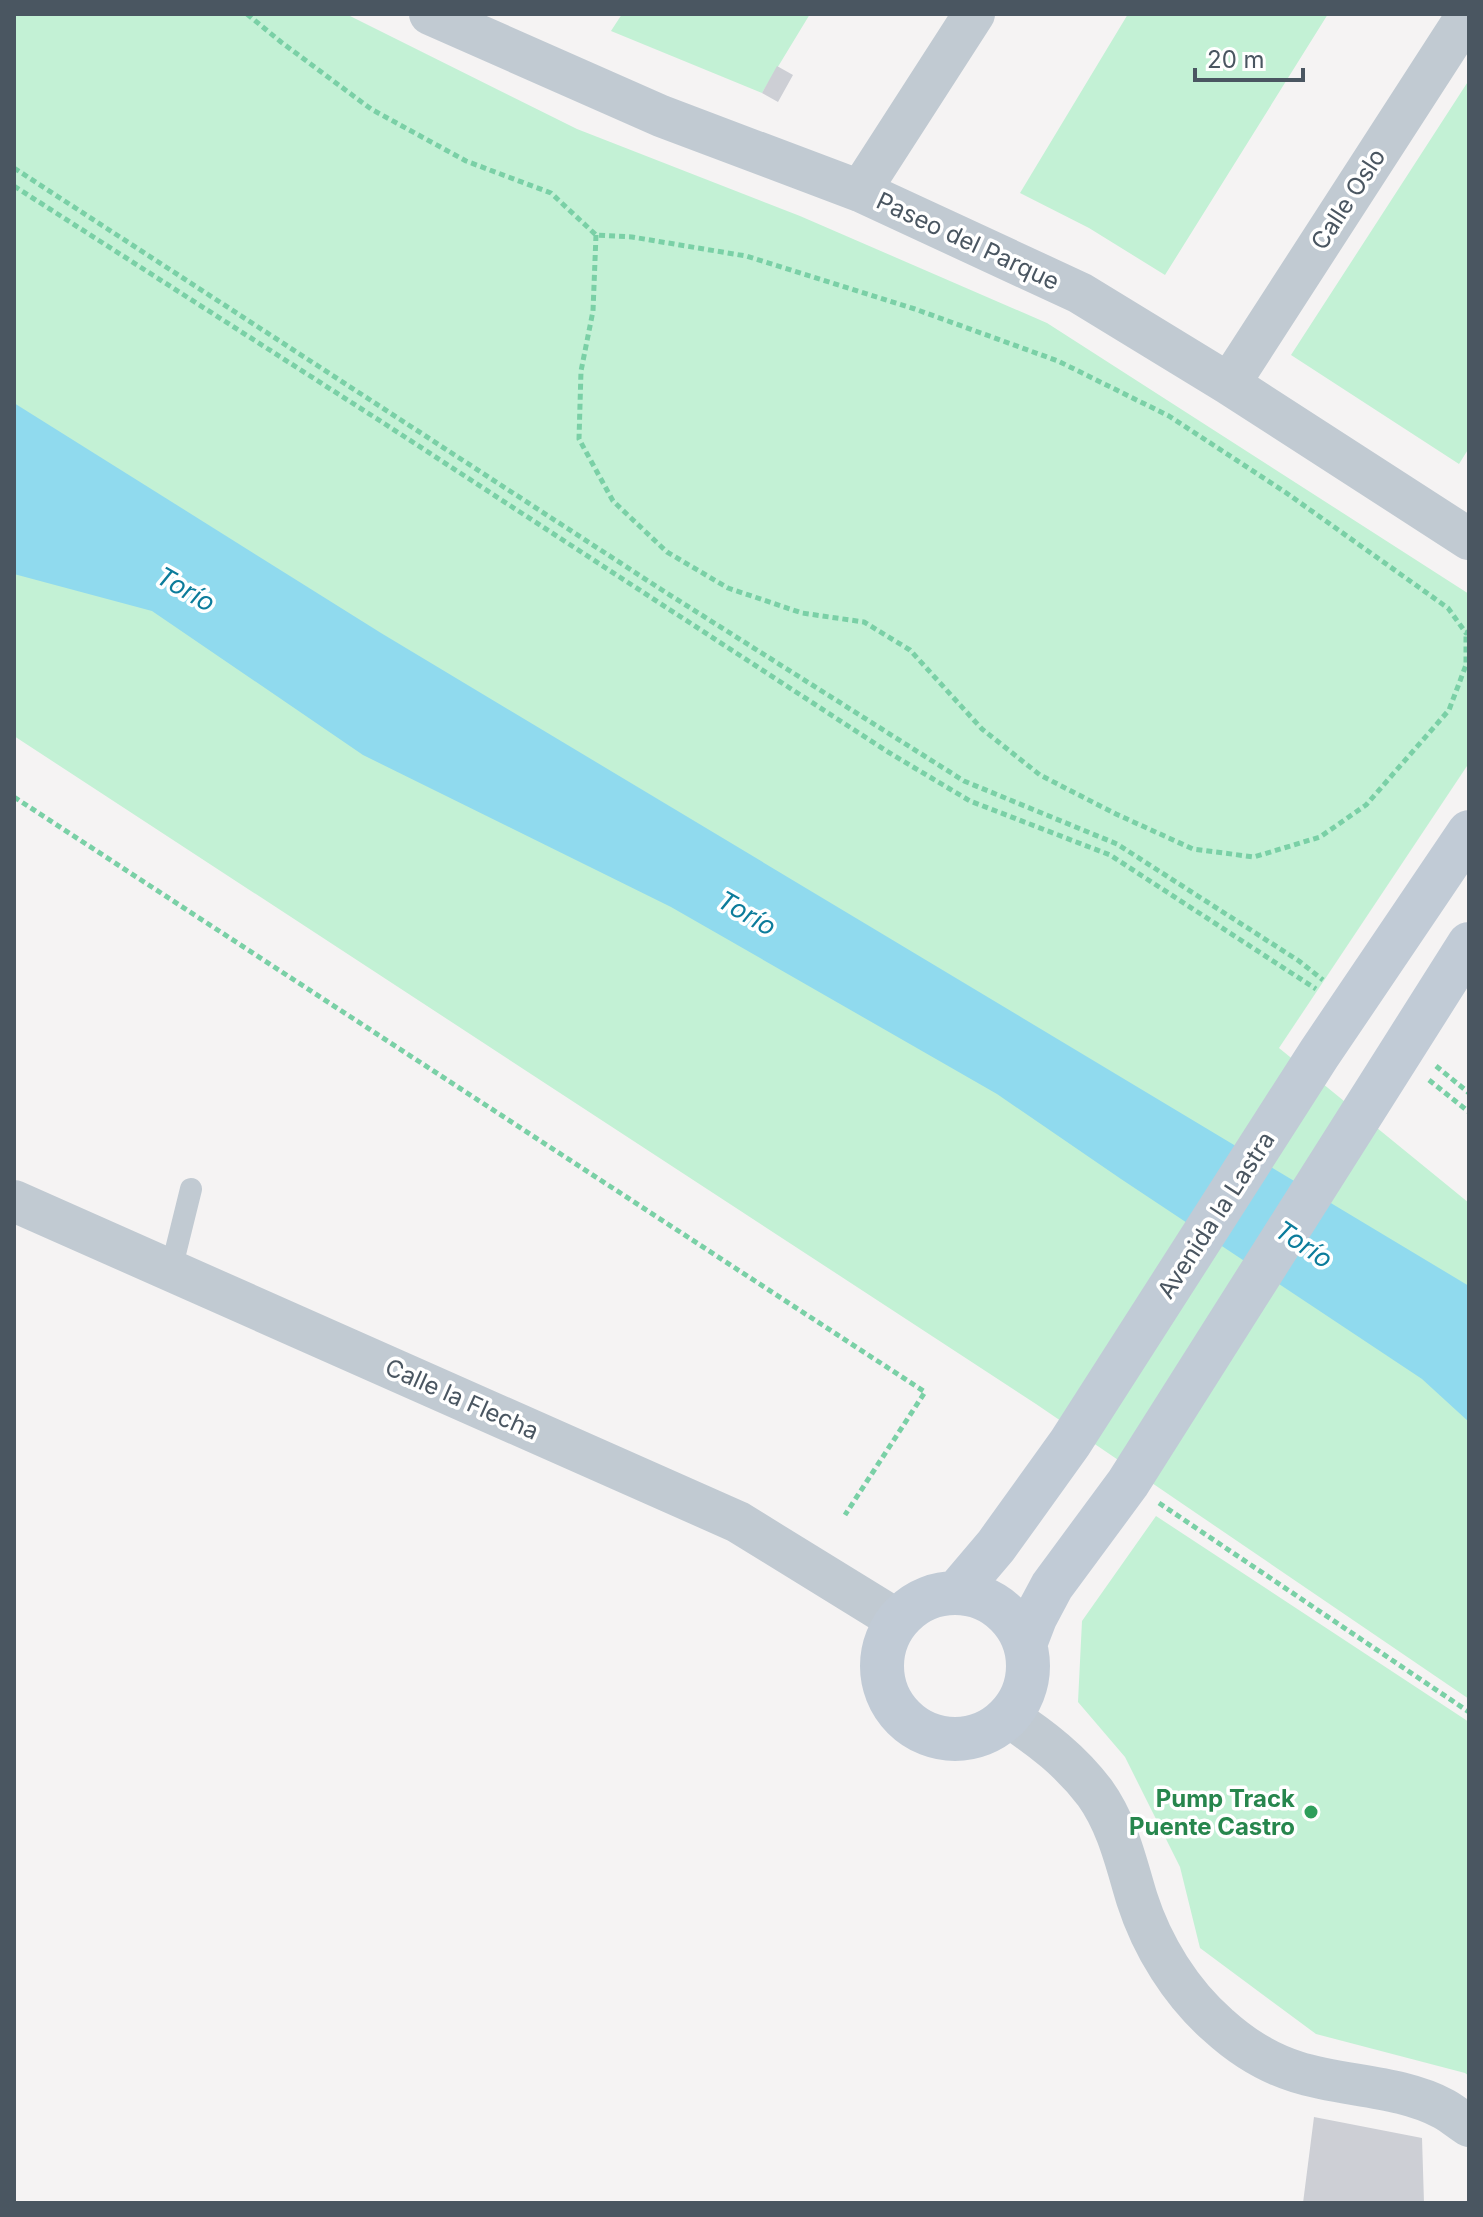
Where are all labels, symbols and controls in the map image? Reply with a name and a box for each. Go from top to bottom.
scale bar [1195,32,1303,82]
text: 20 m [1207,45,1265,74]
street label: Calle Oslo [1305,143,1391,255]
street label: Paseo del Parque [872,186,1064,296]
water label: Torío [151,560,221,618]
water label: Torío [712,884,782,942]
street label: Avenida la Lastra [1151,1126,1281,1304]
water label: Torío [1269,1214,1339,1274]
street label: Calle la Flecha [381,1352,543,1446]
place label: Pump Track Puente Castro [1129,1784,1295,1841]
marker: Pump Track Puente Castro [1302,1803,1320,1821]

